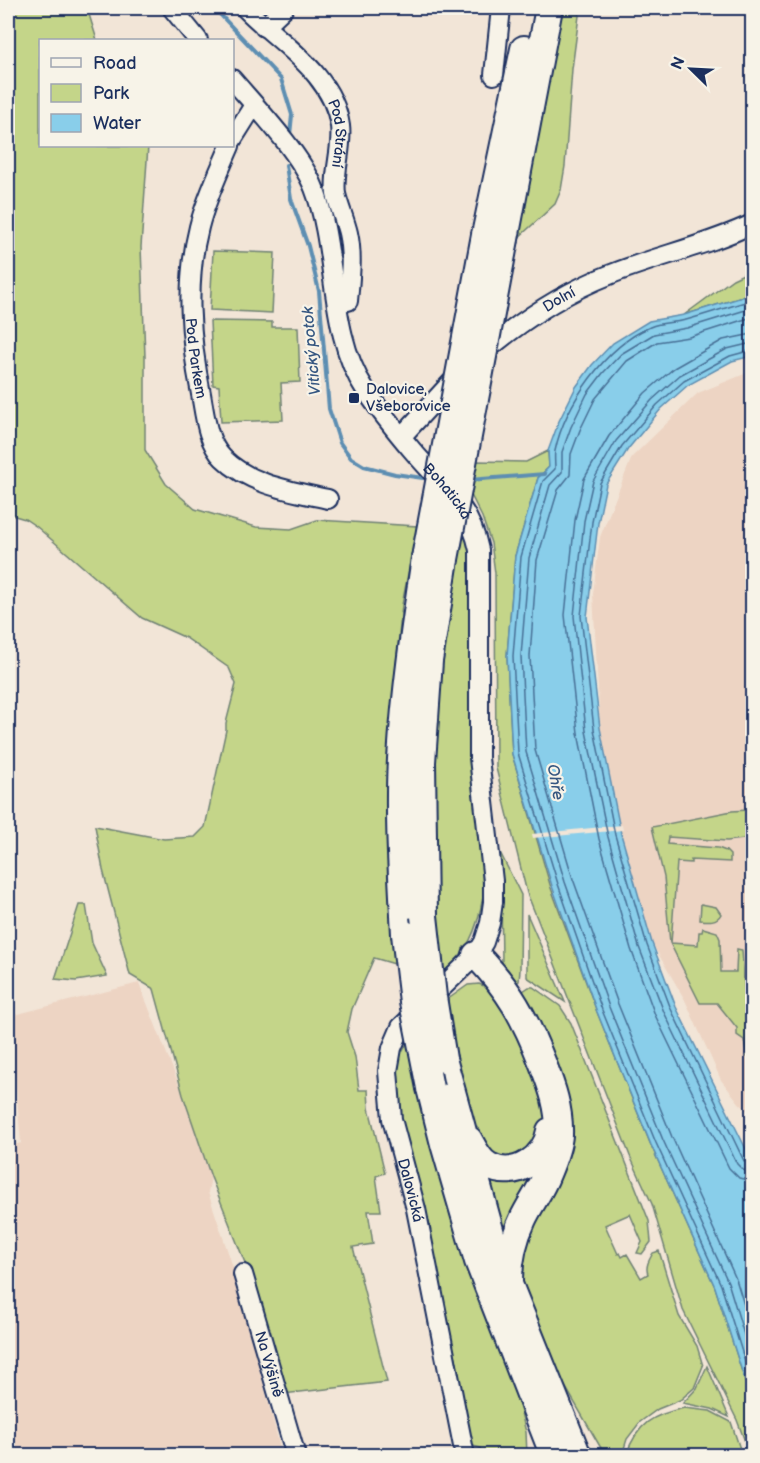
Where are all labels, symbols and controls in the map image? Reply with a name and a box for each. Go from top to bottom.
legend [39,39,234,147]
north arrow [661,39,721,99]
text: Road [93,53,137,74]
text: N [668,54,690,73]
text: Park [93,83,129,104]
street label: Pod Strání [324,96,350,169]
text: Water [93,113,141,134]
street label: Dolní [539,282,579,316]
water label: Vitický potok [299,305,325,396]
street label: Pod Parkem [181,317,211,400]
place label: Dalovice, Všeborovice [366,380,451,416]
marker: Dalovice, Všeborovice [347,391,361,405]
street label: Bohatická [419,459,476,523]
water label: Ohře [543,763,567,801]
street label: Dalovická [393,1156,428,1224]
street label: Na Výšině [251,1329,288,1400]

